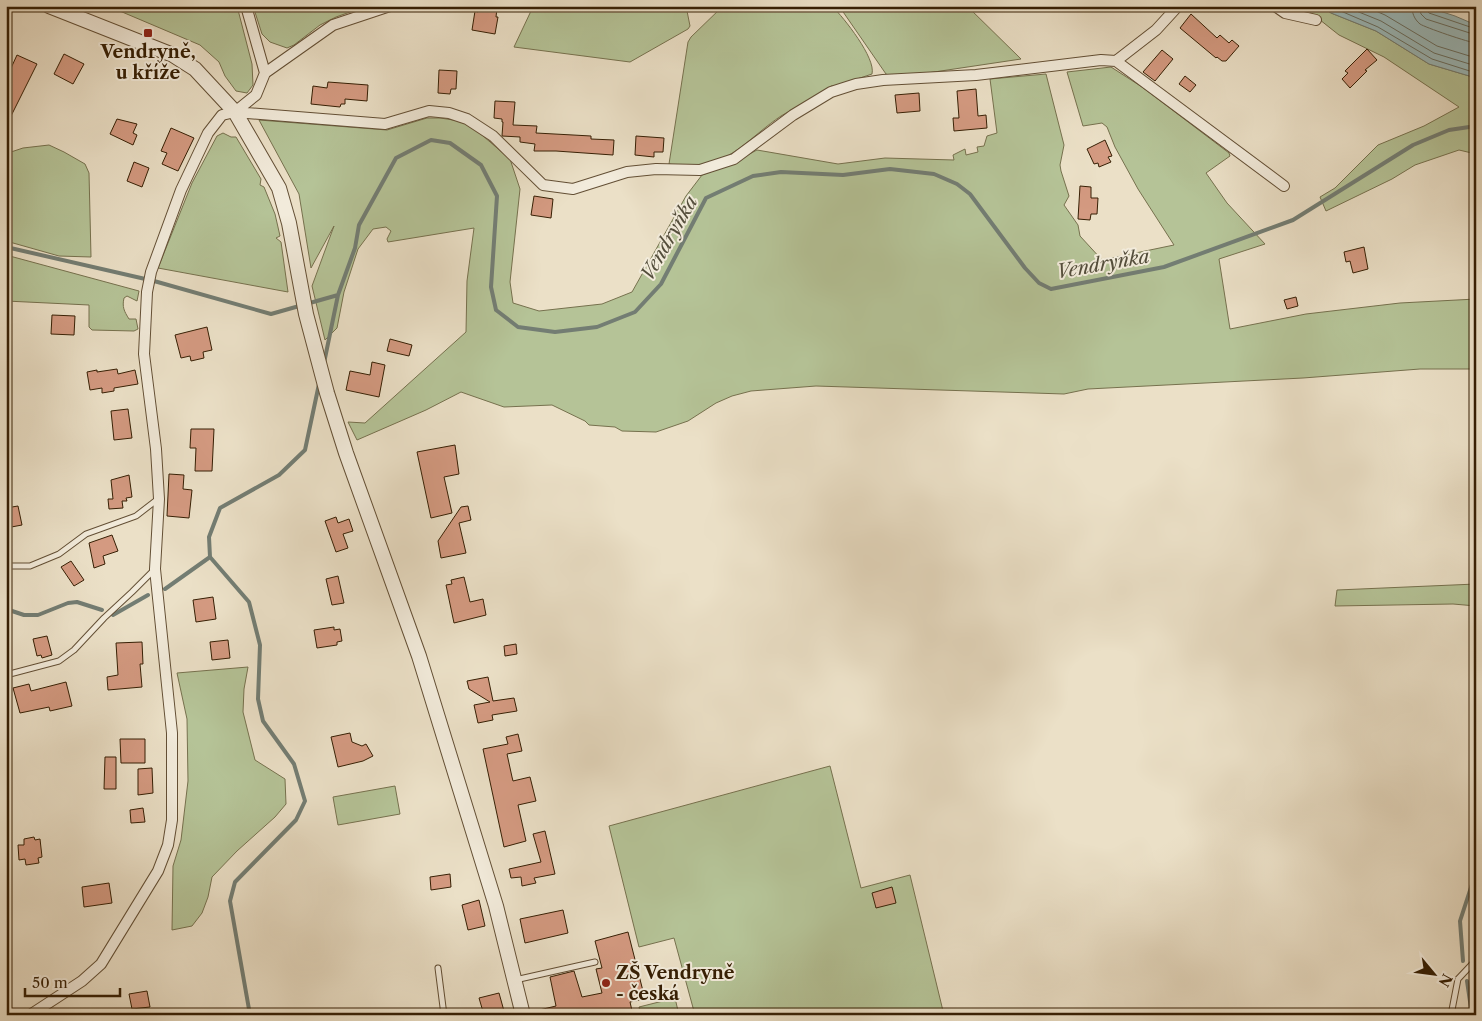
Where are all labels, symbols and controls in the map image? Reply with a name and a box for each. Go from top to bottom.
marker: Vendryně, u kříže [142,27,154,39]
place label: Vendryně, u kříže [99,41,196,84]
water label: Vendryňka [636,191,703,284]
water label: Vendryňka [1055,244,1152,283]
north arrow [1410,948,1460,998]
place label: ZŠ Vendryně - česká [616,960,735,1005]
scale bar [25,966,120,998]
text: N [1435,971,1456,990]
text: 50 m [32,973,68,992]
marker: ZŠ Vendryně - česká [600,977,612,989]

